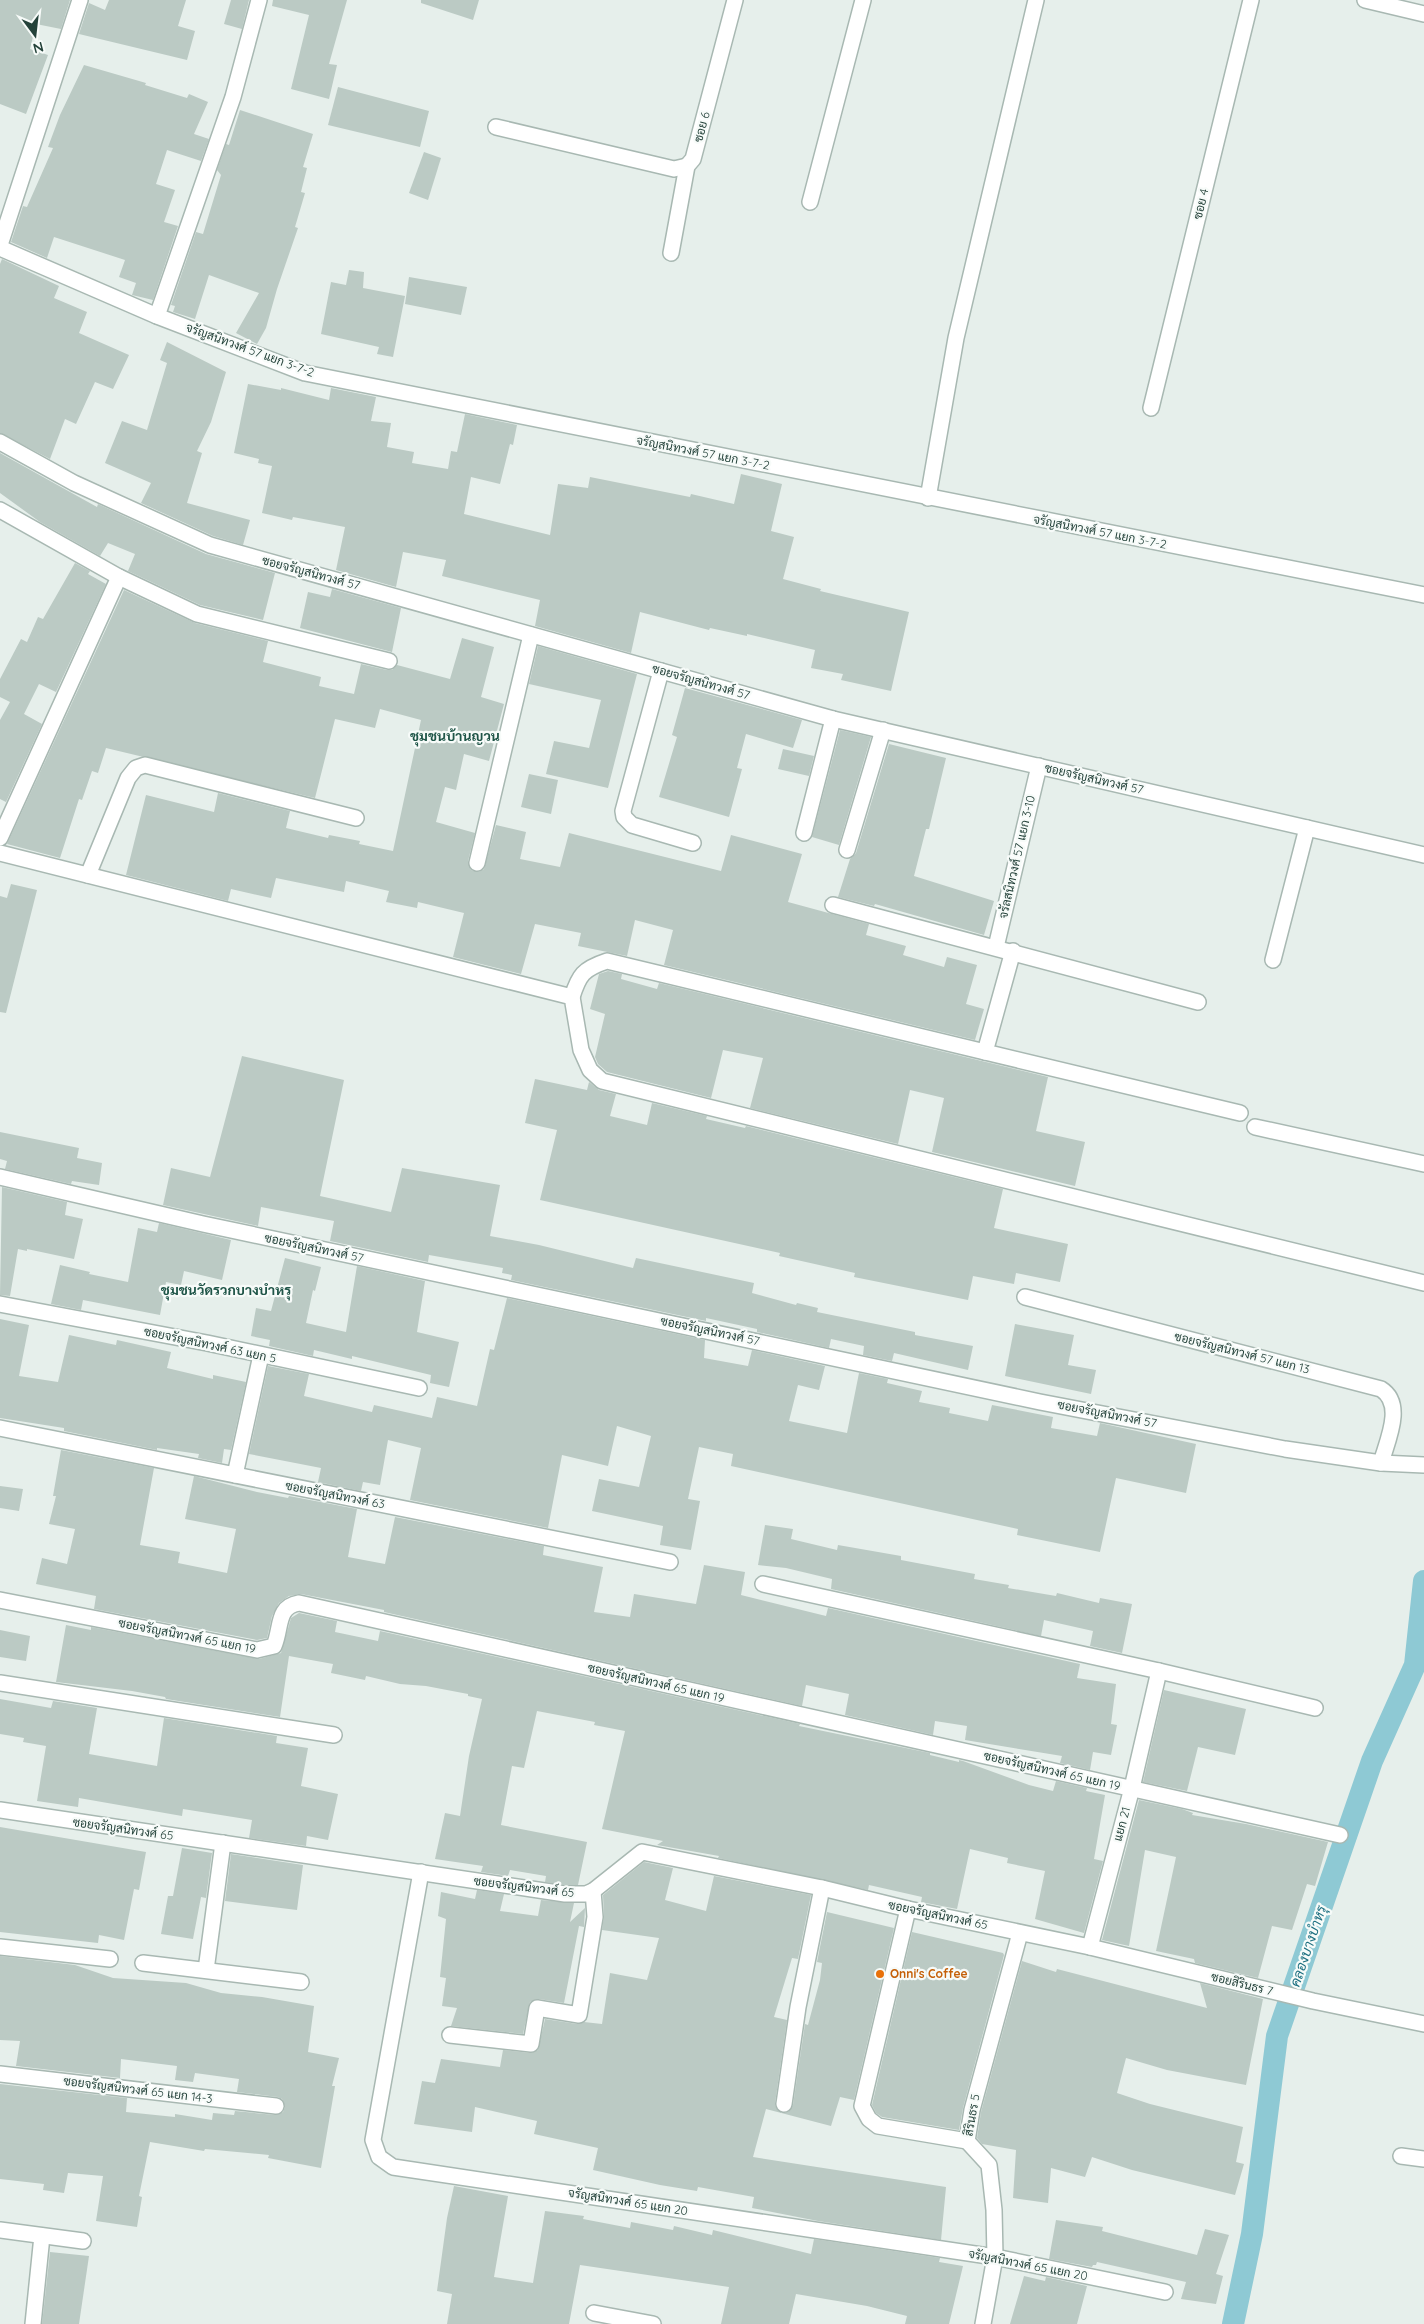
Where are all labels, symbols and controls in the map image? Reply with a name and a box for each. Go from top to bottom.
north arrow [10,10,60,60]
text: N [31,38,46,58]
street label: ซอย 6 [690,109,713,144]
street label: ซอย 4 [1189,187,1212,221]
street label: จรัญสนิทวงศ์ 57 แยก 3-7-2 [184,319,317,380]
street label: จรัญสนิทวงศ์ 57 แยก 3-7-2 [635,432,771,473]
street label: จรัญสนิทวงศ์ 57 แยก 3-7-2 [1032,511,1168,552]
street label: ซอยจรัญสนิทวงศ์ 57 [260,552,362,593]
street label: ซอยจรัญสนิทวงศ์ 57 [651,660,752,703]
district label: ชุมชนบ้านญวน [410,727,500,747]
street label: ซอยจรัญสนิทวงศ์ 57 [1043,760,1145,797]
street label: จรัลสนิทวงศ์ 57 แยก 3-10 [995,794,1038,920]
street label: ซอยจรัญสนิทวงศ์ 57 [263,1230,365,1265]
district label: ชุมชนวัดรวกบางบำหรุ [161,1281,291,1301]
street label: ซอยจรัญสนิทวงศ์ 57 [659,1313,761,1348]
street label: ซอยจรัญสนิทวงศ์ 63 แยก 5 [143,1323,278,1366]
street label: ซอยจรัญสนิทวงศ์ 57 แยก 13 [1173,1328,1311,1377]
street label: ซอยจรัญสนิทวงศ์ 57 [1056,1397,1158,1431]
street label: ซอยจรัญสนิทวงศ์ 63 [284,1478,386,1512]
street label: ซอยจรัญสนิทวงศ์ 65 แยก 19 [117,1615,257,1656]
street label: ซอยจรัญสนิทวงศ์ 65 แยก 19 [586,1659,726,1706]
street label: ซอยจรัญสนิทวงศ์ 65 แยก 19 [982,1747,1122,1794]
street label: แยก 21 [1110,1805,1133,1843]
street label: ซอยจรัญสนิทวงศ์ 65 [72,1814,174,1843]
street label: ซอยจรัญสนิทวงศ์ 65 [473,1873,575,1900]
street label: ซอยจรัญสนิทวงศ์ 65 [887,1897,989,1932]
water label: คลองบางบำหรุ [1286,1902,1332,1989]
place label: Onni's Coffee [890,1966,968,1981]
marker: Onni's Coffee [874,1968,886,1980]
street label: ซอยสิรินธร 7 [1210,1969,1275,1998]
street label: ซอยจรัญสนิทวงศ์ 65 แยก 14-3 [63,2073,213,2106]
street label: สิรินธร 5 [960,2093,983,2137]
street label: จรัญสนิทวงศ์ 65 แยก 20 [567,2185,689,2218]
street label: จรัญสนิทวงศ์ 65 แยก 20 [967,2246,1089,2283]

